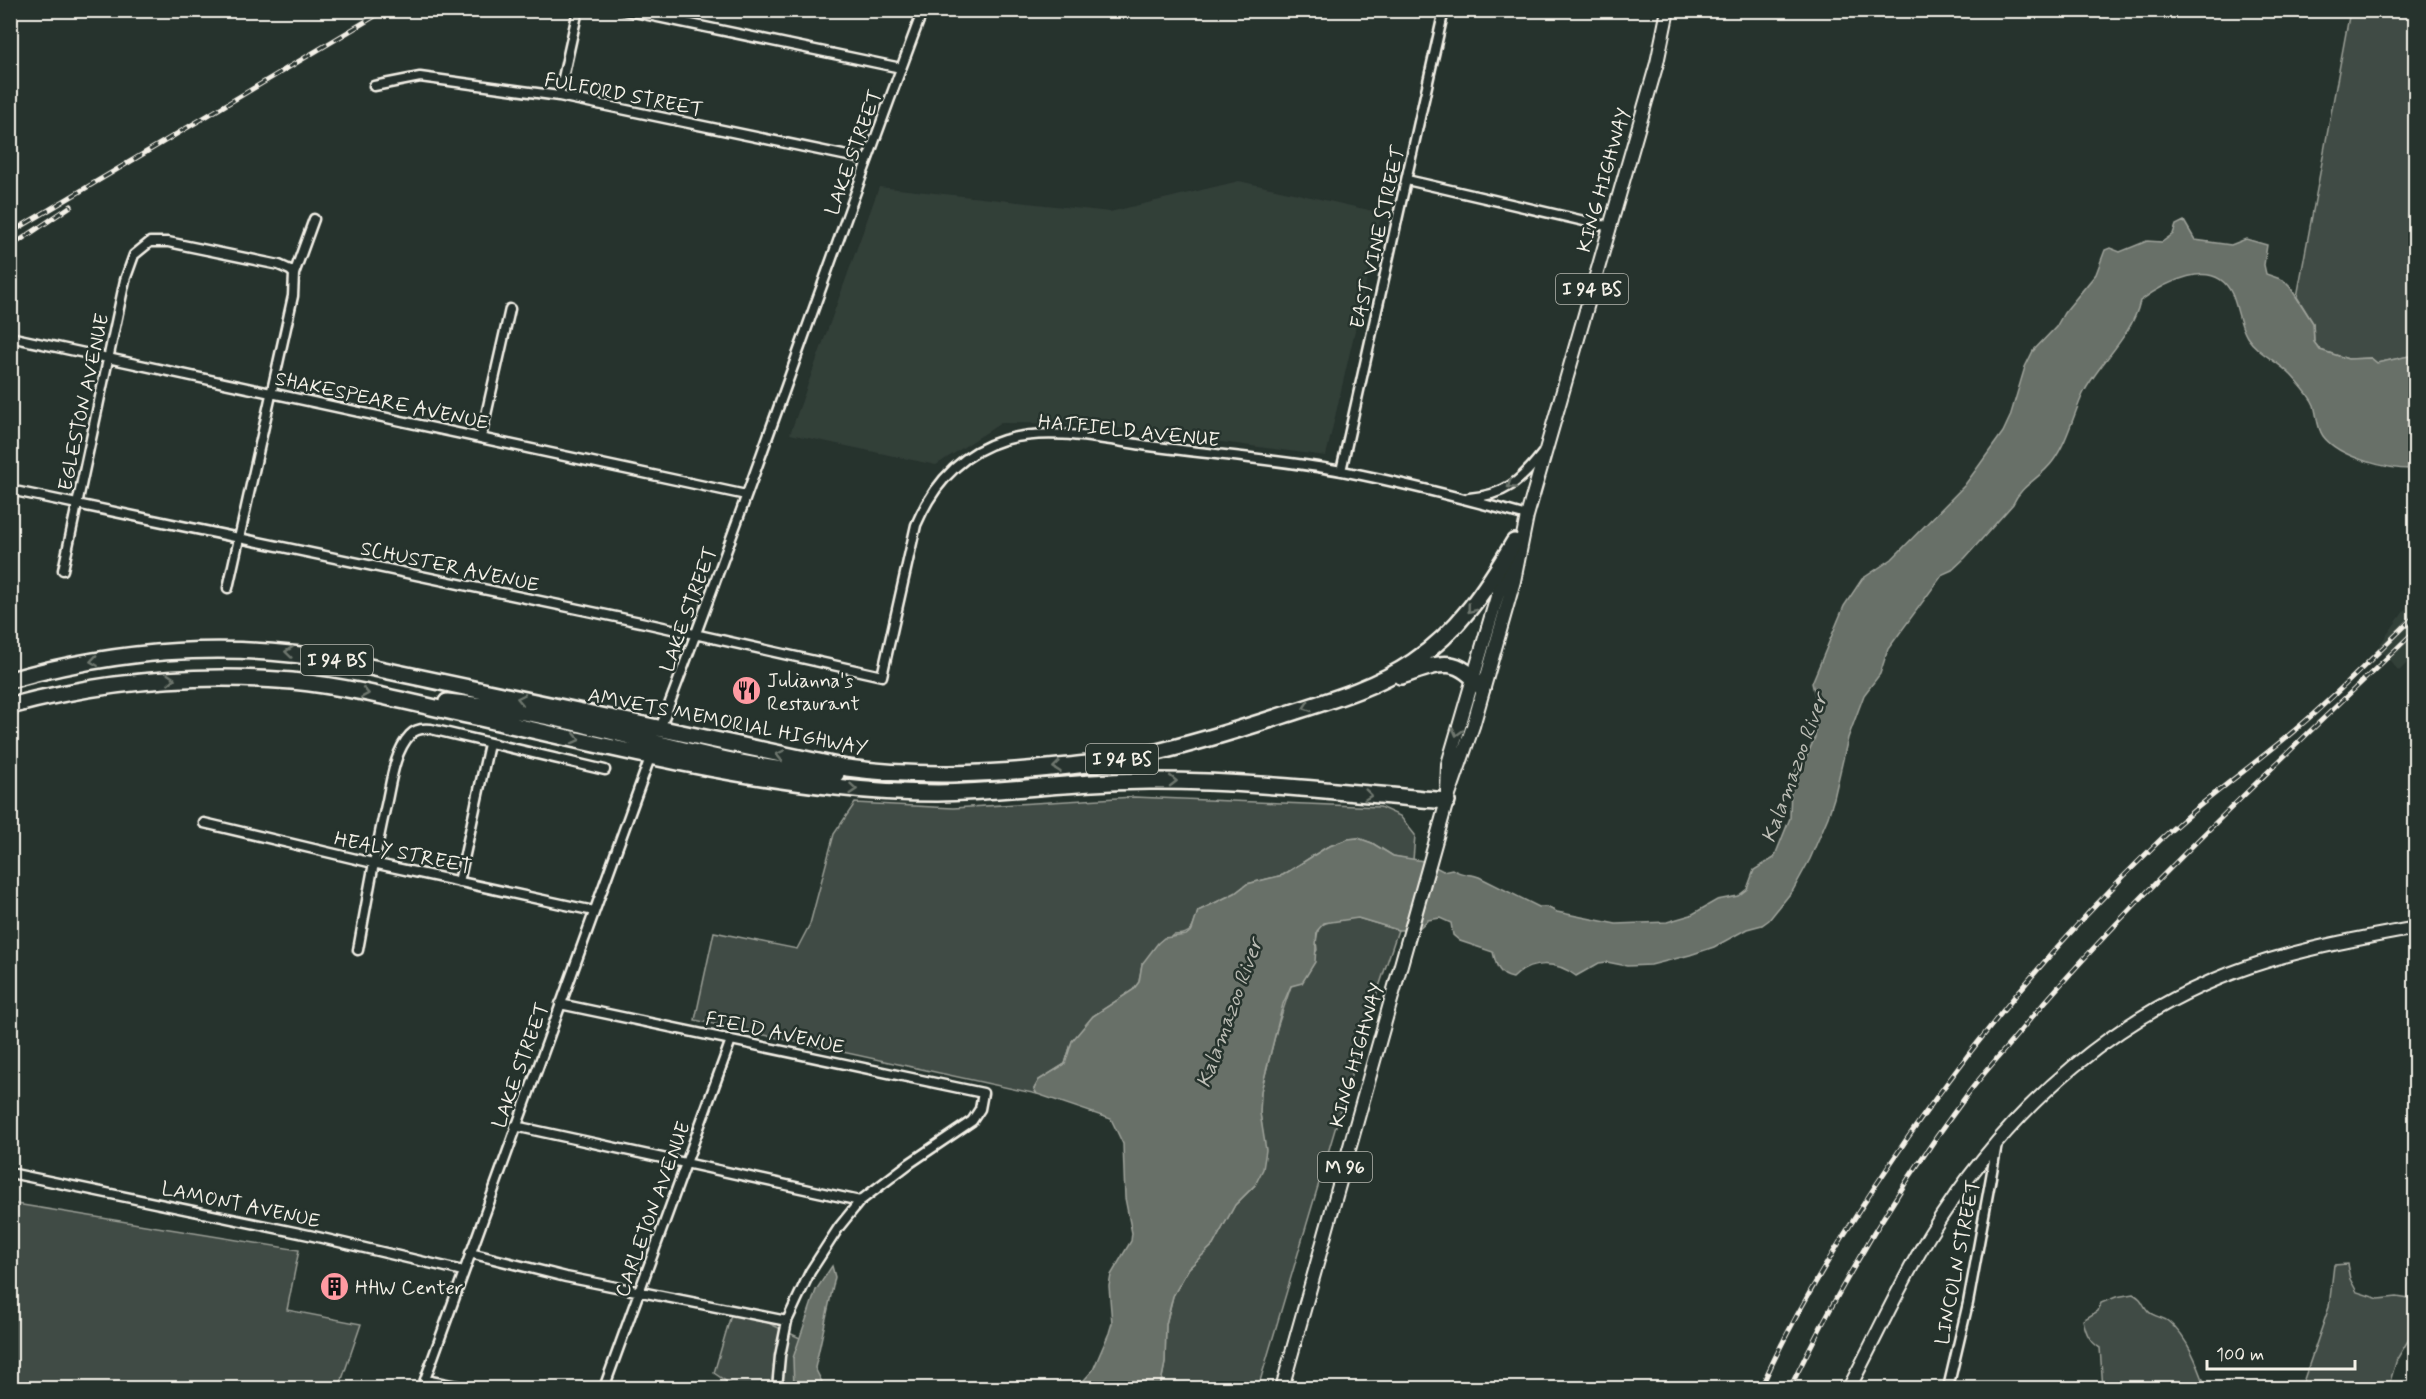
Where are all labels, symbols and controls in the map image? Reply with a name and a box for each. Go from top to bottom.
street label: FULFORD STREET [542,67,705,124]
street label: LAKE STREET [819,86,890,219]
street label: KING HIGHWAY [1571,105,1638,256]
street label: EAST VINE STREET [1344,142,1413,331]
road number: I 94 BS [1556,274,1628,304]
street label: EGLESTON AVENUE [52,311,116,493]
street label: SHAKESPEARE AVENUE [272,366,491,437]
street label: HATFIELD AVENUE [1037,409,1221,454]
one-way arrow [1507,478,1518,489]
street label: SCHUSTER AVENUE [358,535,542,600]
street label: LAKE STREET [654,543,725,676]
one-way arrow [1468,602,1479,613]
road number: I 94 BS [301,645,373,675]
one-way arrow [284,647,293,659]
one-way arrow [90,654,99,666]
place label: Julianna's Restaurant [767,668,860,718]
one-way arrow [167,673,176,686]
restaurant icon: Julianna's Restaurant [730,675,762,707]
street label: AMVETS MEMORIAL HIGHWAY [586,682,870,763]
one-way arrow [360,686,370,699]
water label: Kalamazoo River [1755,687,1836,847]
one-way arrow [516,694,526,707]
one-way arrow [1302,700,1313,713]
one-way arrow [1452,727,1465,737]
one-way arrow [571,732,581,745]
road number: I 94 BS [1086,744,1158,774]
one-way arrow [775,749,785,762]
one-way arrow [1052,761,1061,773]
one-way arrow [1169,775,1178,787]
one-way arrow [848,782,857,795]
one-way arrow [1363,788,1372,801]
street label: HEALY STREET [332,826,474,881]
water label: Kalamazoo River [1190,932,1271,1092]
street label: KING HIGHWAY [1324,980,1391,1131]
street label: LAKE STREET [486,999,557,1132]
street label: FIELD AVENUE [703,1006,847,1061]
street label: CARLETON AVENUE [609,1118,698,1301]
road number: M 96 [1318,1152,1372,1182]
street label: LAMONT AVENUE [159,1175,323,1235]
street label: LINCOLN STREET [1929,1178,1988,1347]
building icon: HHW Center [318,1271,350,1303]
place label: HHW Center [355,1275,463,1302]
scale bar [2207,1333,2356,1371]
text: 100 m [2216,1343,2264,1367]

